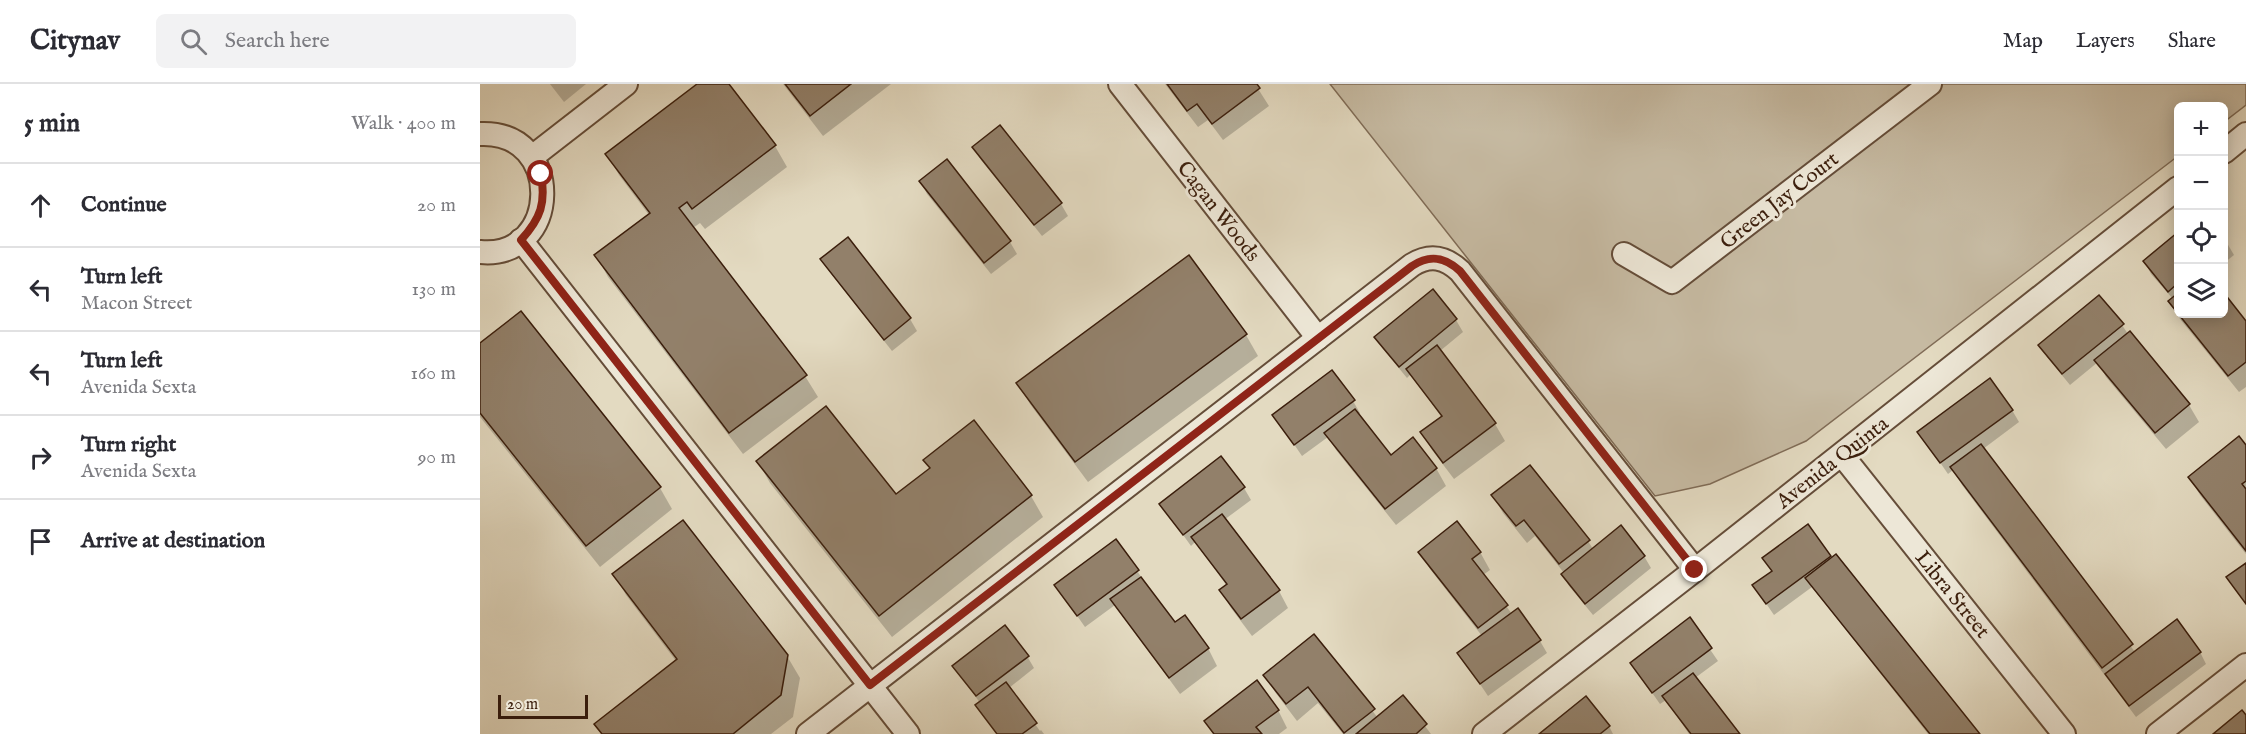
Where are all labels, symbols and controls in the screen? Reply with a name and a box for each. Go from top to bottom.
search box [156,14,576,68]
text: Citynav [30,24,120,59]
icon: search [177,25,210,58]
text: Search here [225,27,330,55]
text: Map [2003,28,2043,55]
text: Layers [2076,28,2135,55]
text: Share [2168,28,2216,55]
map controls [2174,102,2228,318]
button: + [2174,102,2228,156]
text: 5 min [24,107,80,140]
text: Walk · 400 m [351,111,456,136]
street label: Green Jay Court [1715,146,1845,256]
street label: Cagan Woods [1170,156,1266,268]
button: − [2174,156,2228,210]
route start [527,160,553,186]
icon: ahead [24,189,57,222]
text: Continue [81,191,167,219]
text: 20 m [417,193,456,218]
button: locate [2174,210,2228,264]
text: Turn left [81,263,163,291]
button: layers [2174,264,2228,318]
icon: left [24,273,57,306]
text: 130 m [411,277,456,302]
text: Macon Street [81,291,192,316]
text: Turn left [81,347,163,375]
icon: left [24,357,57,390]
text: 160 m [410,361,456,386]
text: Avenida Sexta [81,375,196,400]
street label: Avenida Quinta [1771,410,1895,516]
text: Turn right [81,431,176,459]
icon: right [24,441,57,474]
text: 90 m [418,445,456,470]
text: Avenida Sexta [81,459,196,484]
icon: arrive [24,525,57,558]
text: Arrive at destination [81,527,265,555]
street label: Libra Street [1908,546,1995,644]
route end [1681,556,1707,582]
scale bar [498,692,588,720]
text: 20 m [507,695,538,715]

